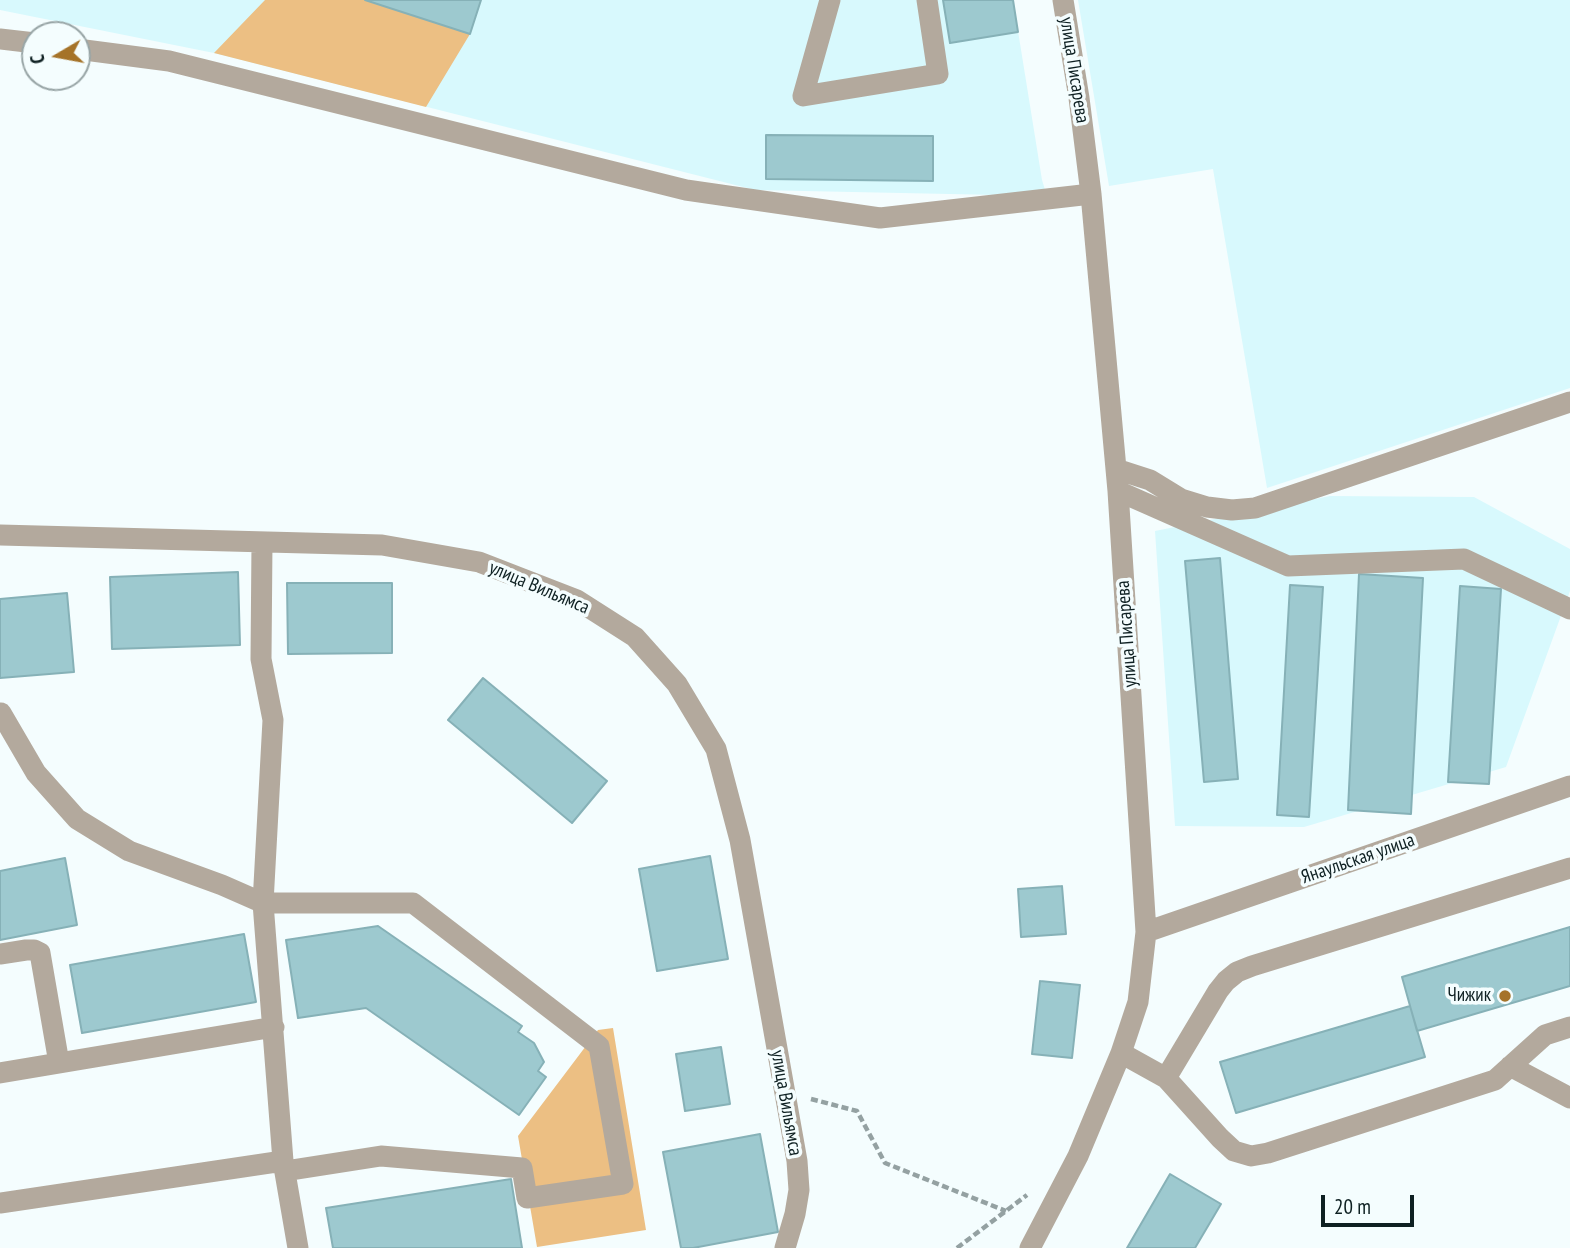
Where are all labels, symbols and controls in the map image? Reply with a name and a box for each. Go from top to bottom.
street label: улица Писарева [1054,15,1094,125]
north arrow [21,21,91,91]
text: С [25,53,50,66]
street label: улица Вильямса [485,557,593,619]
street label: улица Писарева [1112,580,1142,688]
street label: Янаульская улица [1298,829,1418,889]
place label: Чижик [1448,985,1491,1007]
marker: Чижик [1497,988,1513,1004]
street label: улица Вильямса [765,1048,807,1158]
scale bar [1325,1182,1418,1226]
text: 20 m [1334,1193,1371,1220]

